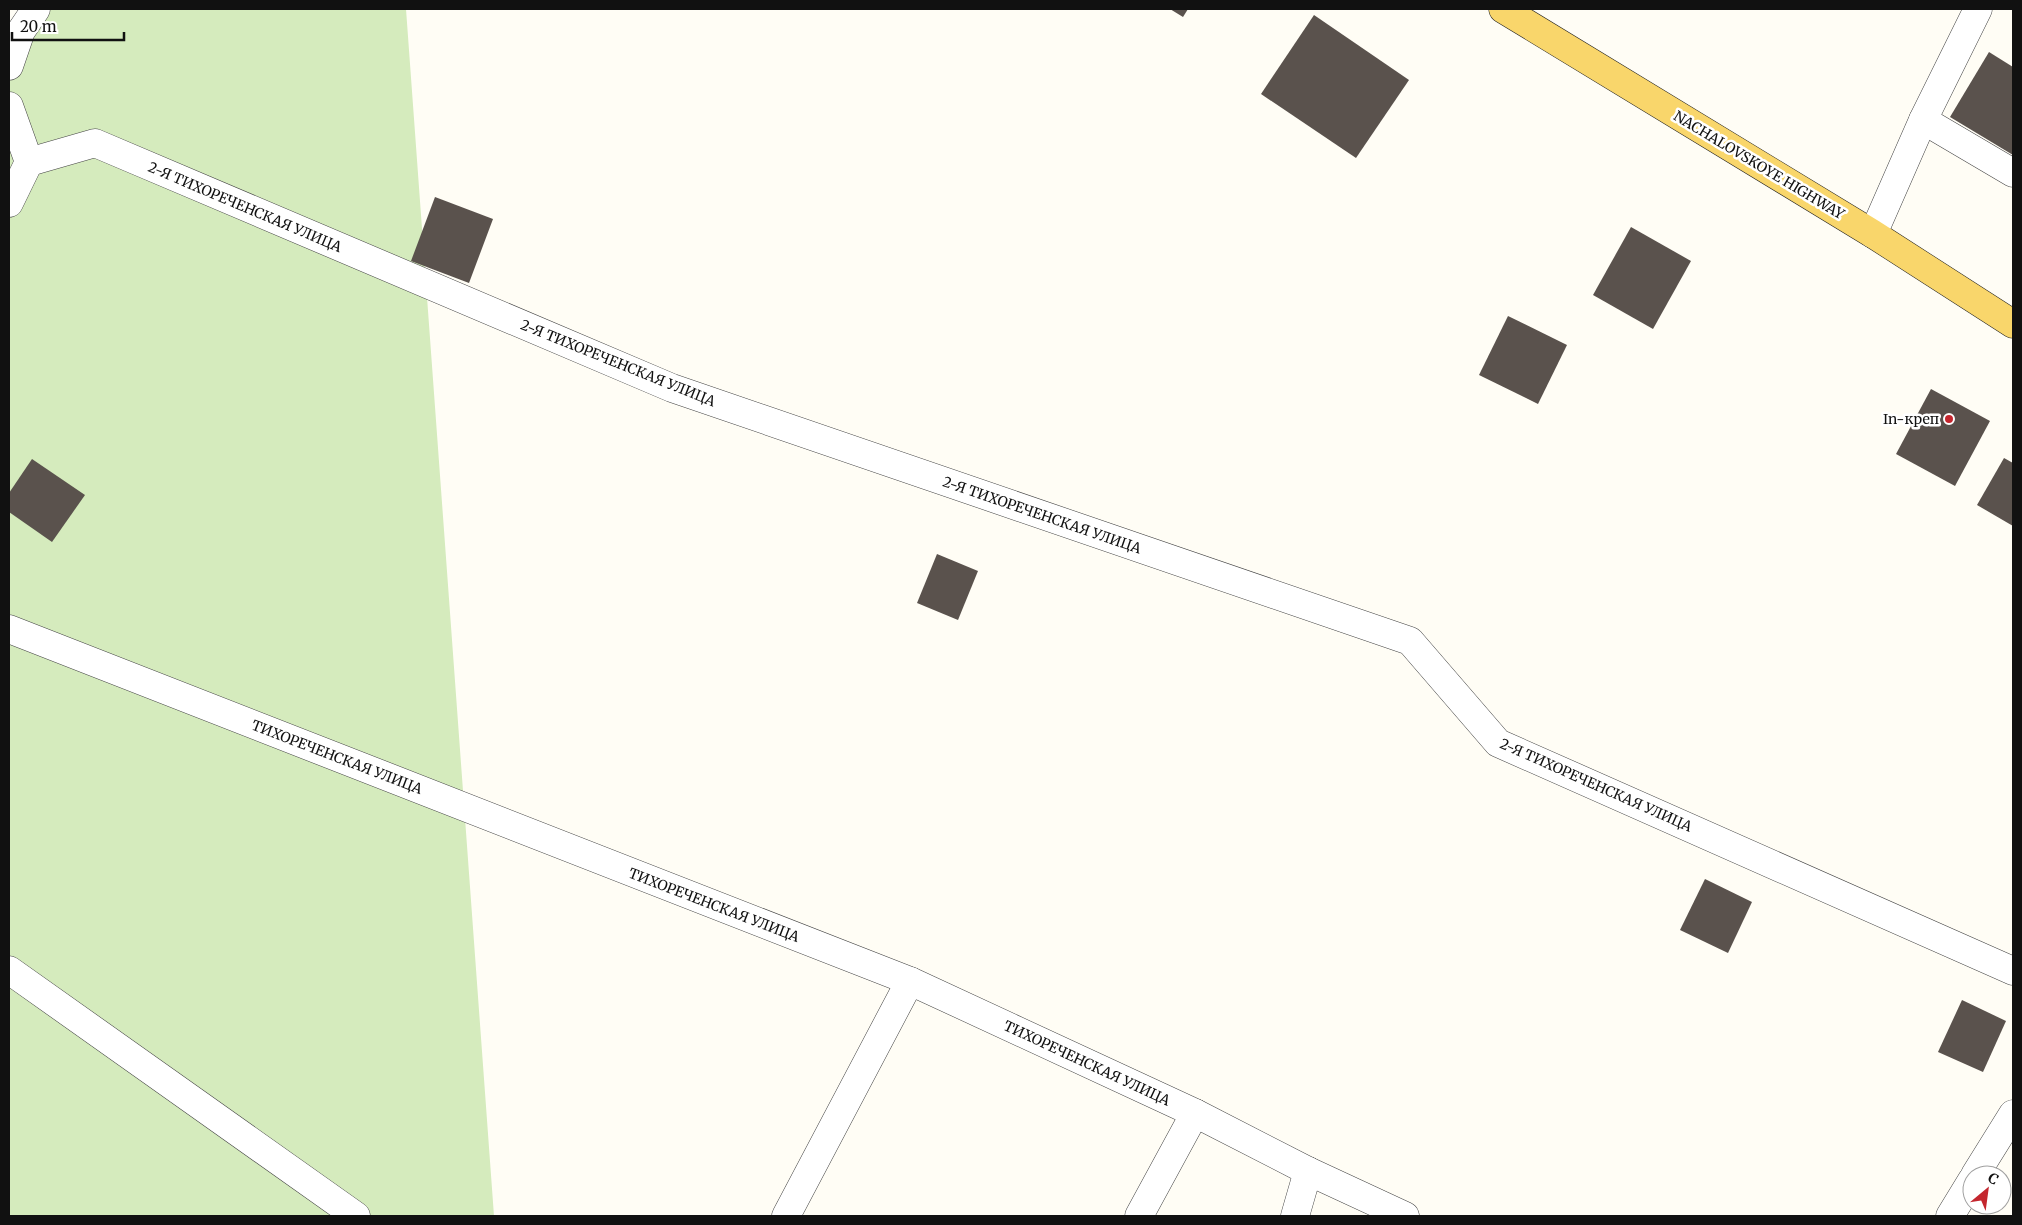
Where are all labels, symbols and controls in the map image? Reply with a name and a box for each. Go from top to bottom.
scale bar [12,10,125,42]
text: 20 m [20,17,57,36]
street label: NACHALOVSKOYE HIGHWAY [1670,107,1848,224]
street label: 2-Я ТИХОРЕЧЕНСКАЯ УЛИЦА [145,158,345,256]
street label: 2-Я ТИХОРЕЧЕНСКАЯ УЛИЦА [518,316,718,410]
place label: In-креп [1883,410,1939,428]
marker: In-креп [1943,413,1955,425]
street label: 2-Я ТИХОРЕЧЕНСКАЯ УЛИЦА [940,473,1144,557]
street label: ТИХОРЕЧЕНСКАЯ УЛИЦА [249,716,425,798]
street label: 2-Я ТИХОРЕЧЕНСКАЯ УЛИЦА [1497,734,1695,836]
street label: ТИХОРЕЧЕНСКАЯ УЛИЦА [626,864,802,946]
street label: ТИХОРЕЧЕНСКАЯ УЛИЦА [1001,1016,1173,1110]
north arrow [1962,1165,2012,1215]
text: С [1985,1169,2002,1189]

